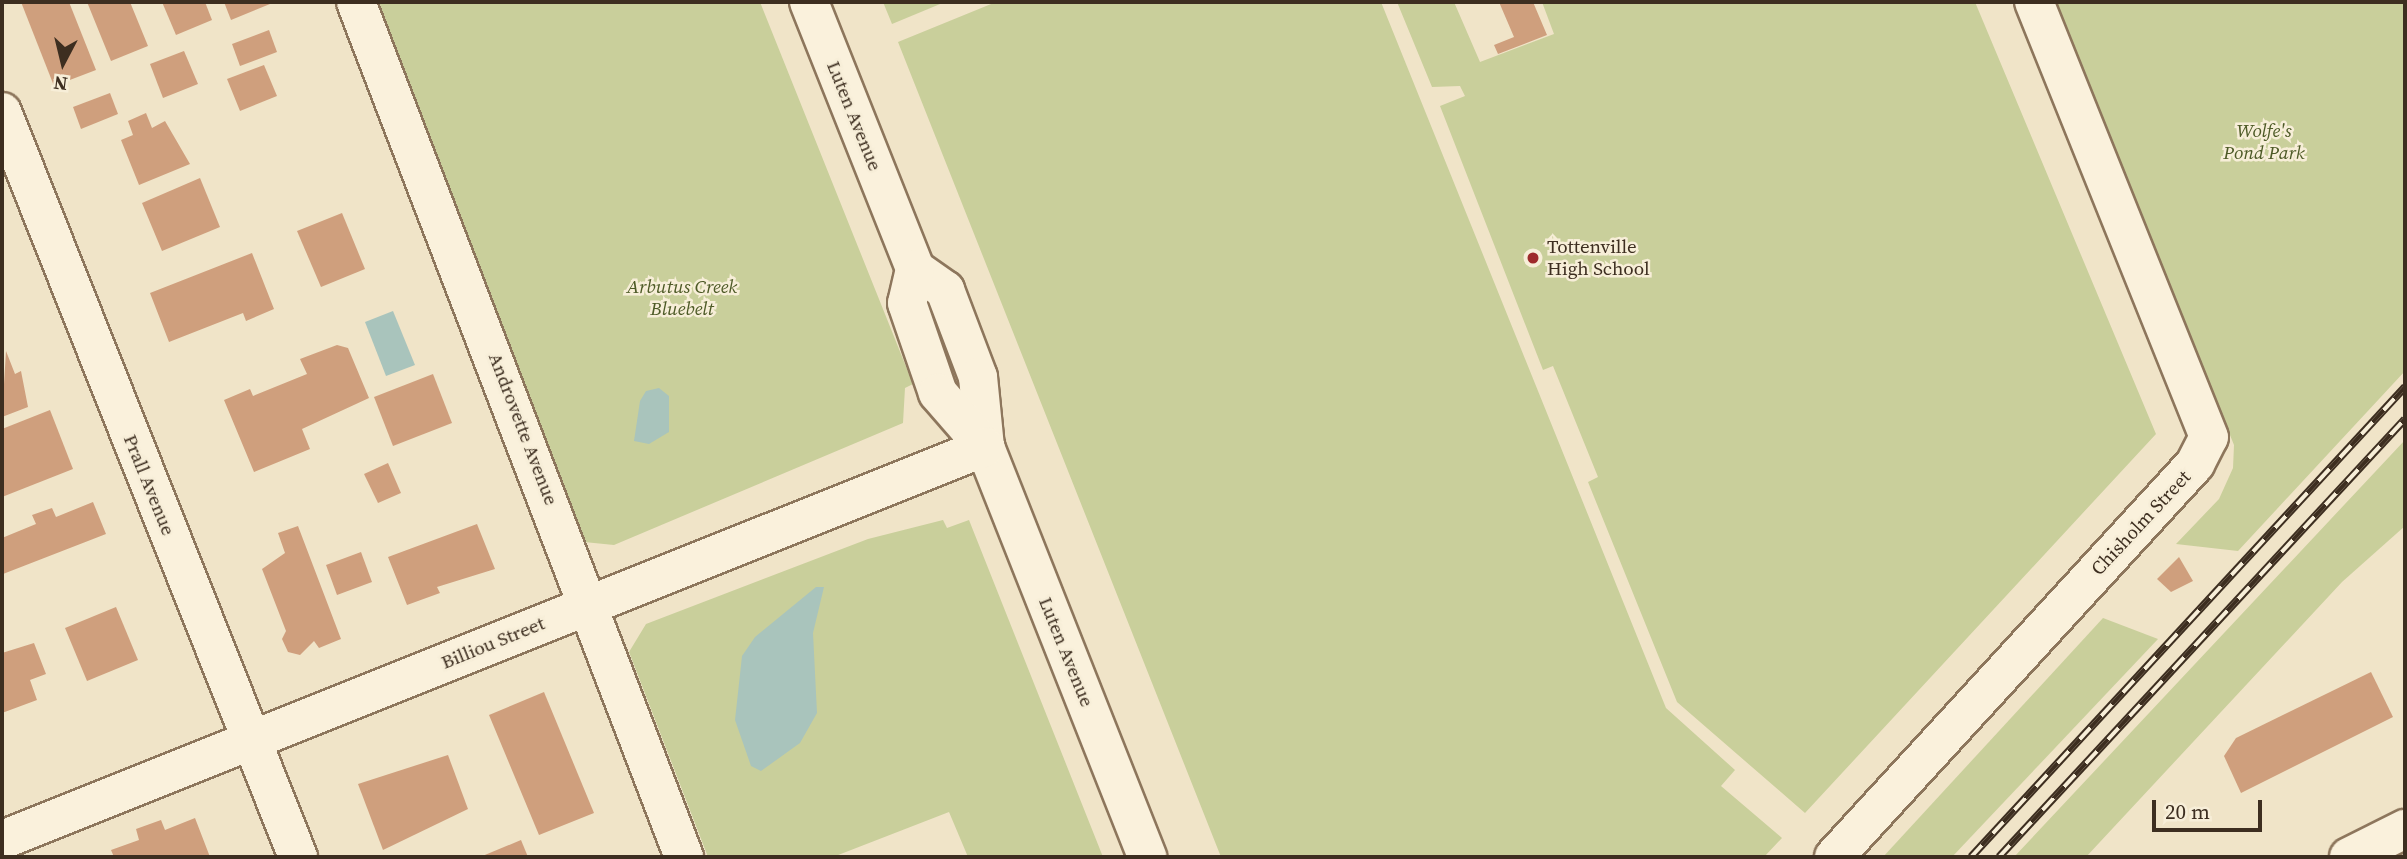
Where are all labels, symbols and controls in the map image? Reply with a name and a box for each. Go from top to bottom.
north arrow [28,28,98,98]
street label: Luten Avenue [822,58,886,174]
text: N [52,70,69,98]
park label: Wolfe's Pond Park [2223,120,2305,164]
place label: Tottenville High School [1547,236,1650,280]
marker: Tottenville High School [1525,250,1541,266]
park label: Arbutus Creek Bluebelt [627,276,737,320]
street label: Androvette Avenue [483,350,563,508]
street label: Prall Avenue [118,431,180,539]
street label: Chisholm Street [2087,466,2195,580]
street label: Luten Avenue [1034,594,1098,710]
street label: Billiou Street [438,612,548,674]
scale bar [2155,786,2265,830]
text: 20 m [2165,797,2210,826]

